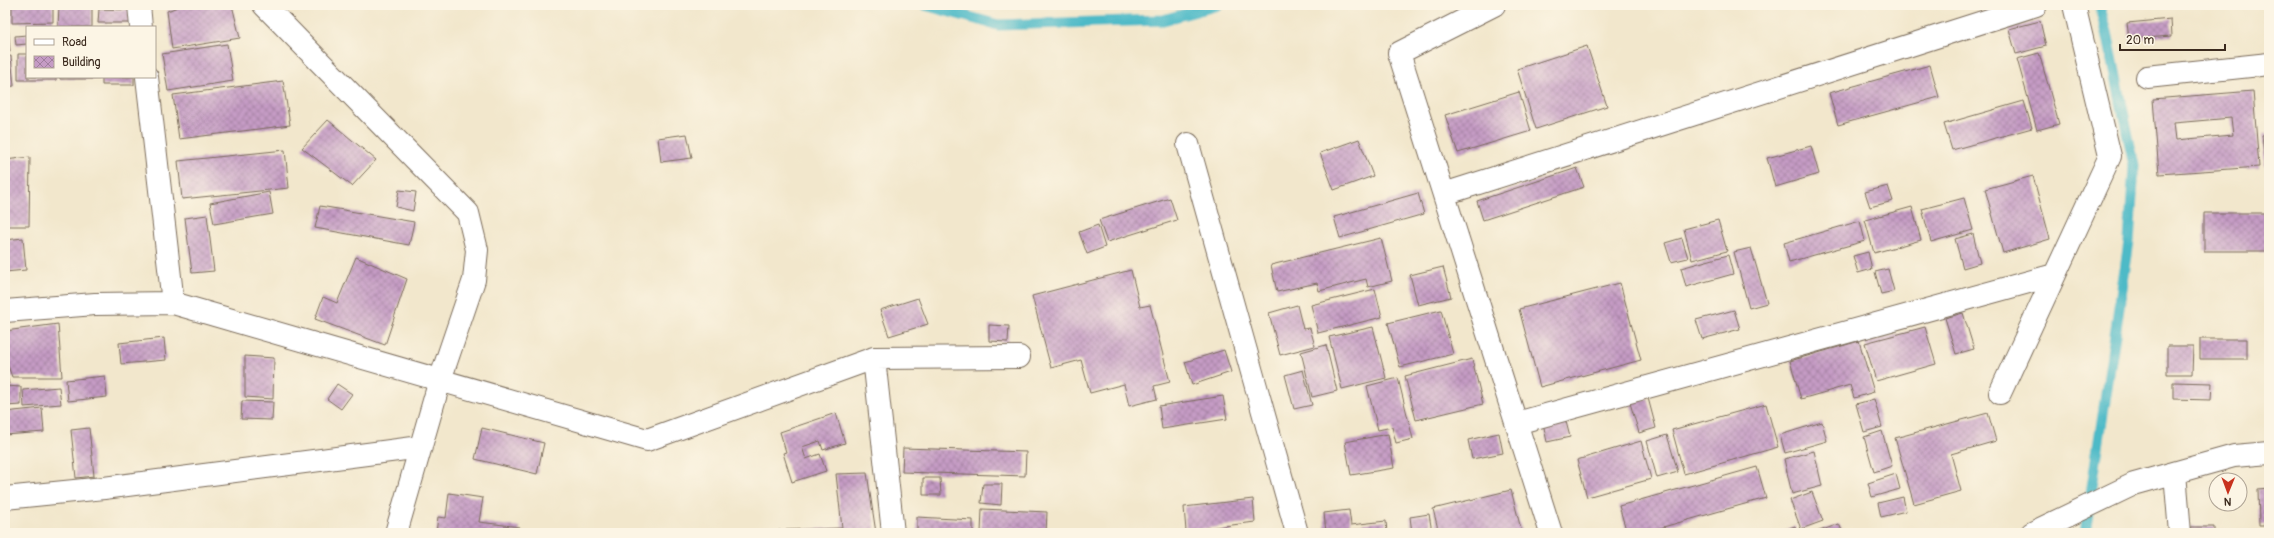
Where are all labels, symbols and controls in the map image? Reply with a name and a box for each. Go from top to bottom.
legend [26,26,156,78]
scale bar [2120,26,2225,52]
text: 20 m [2126,33,2155,48]
text: Road [62,35,87,50]
text: Building [62,55,101,70]
north arrow [2208,472,2248,512]
text: N [2223,495,2232,508]

